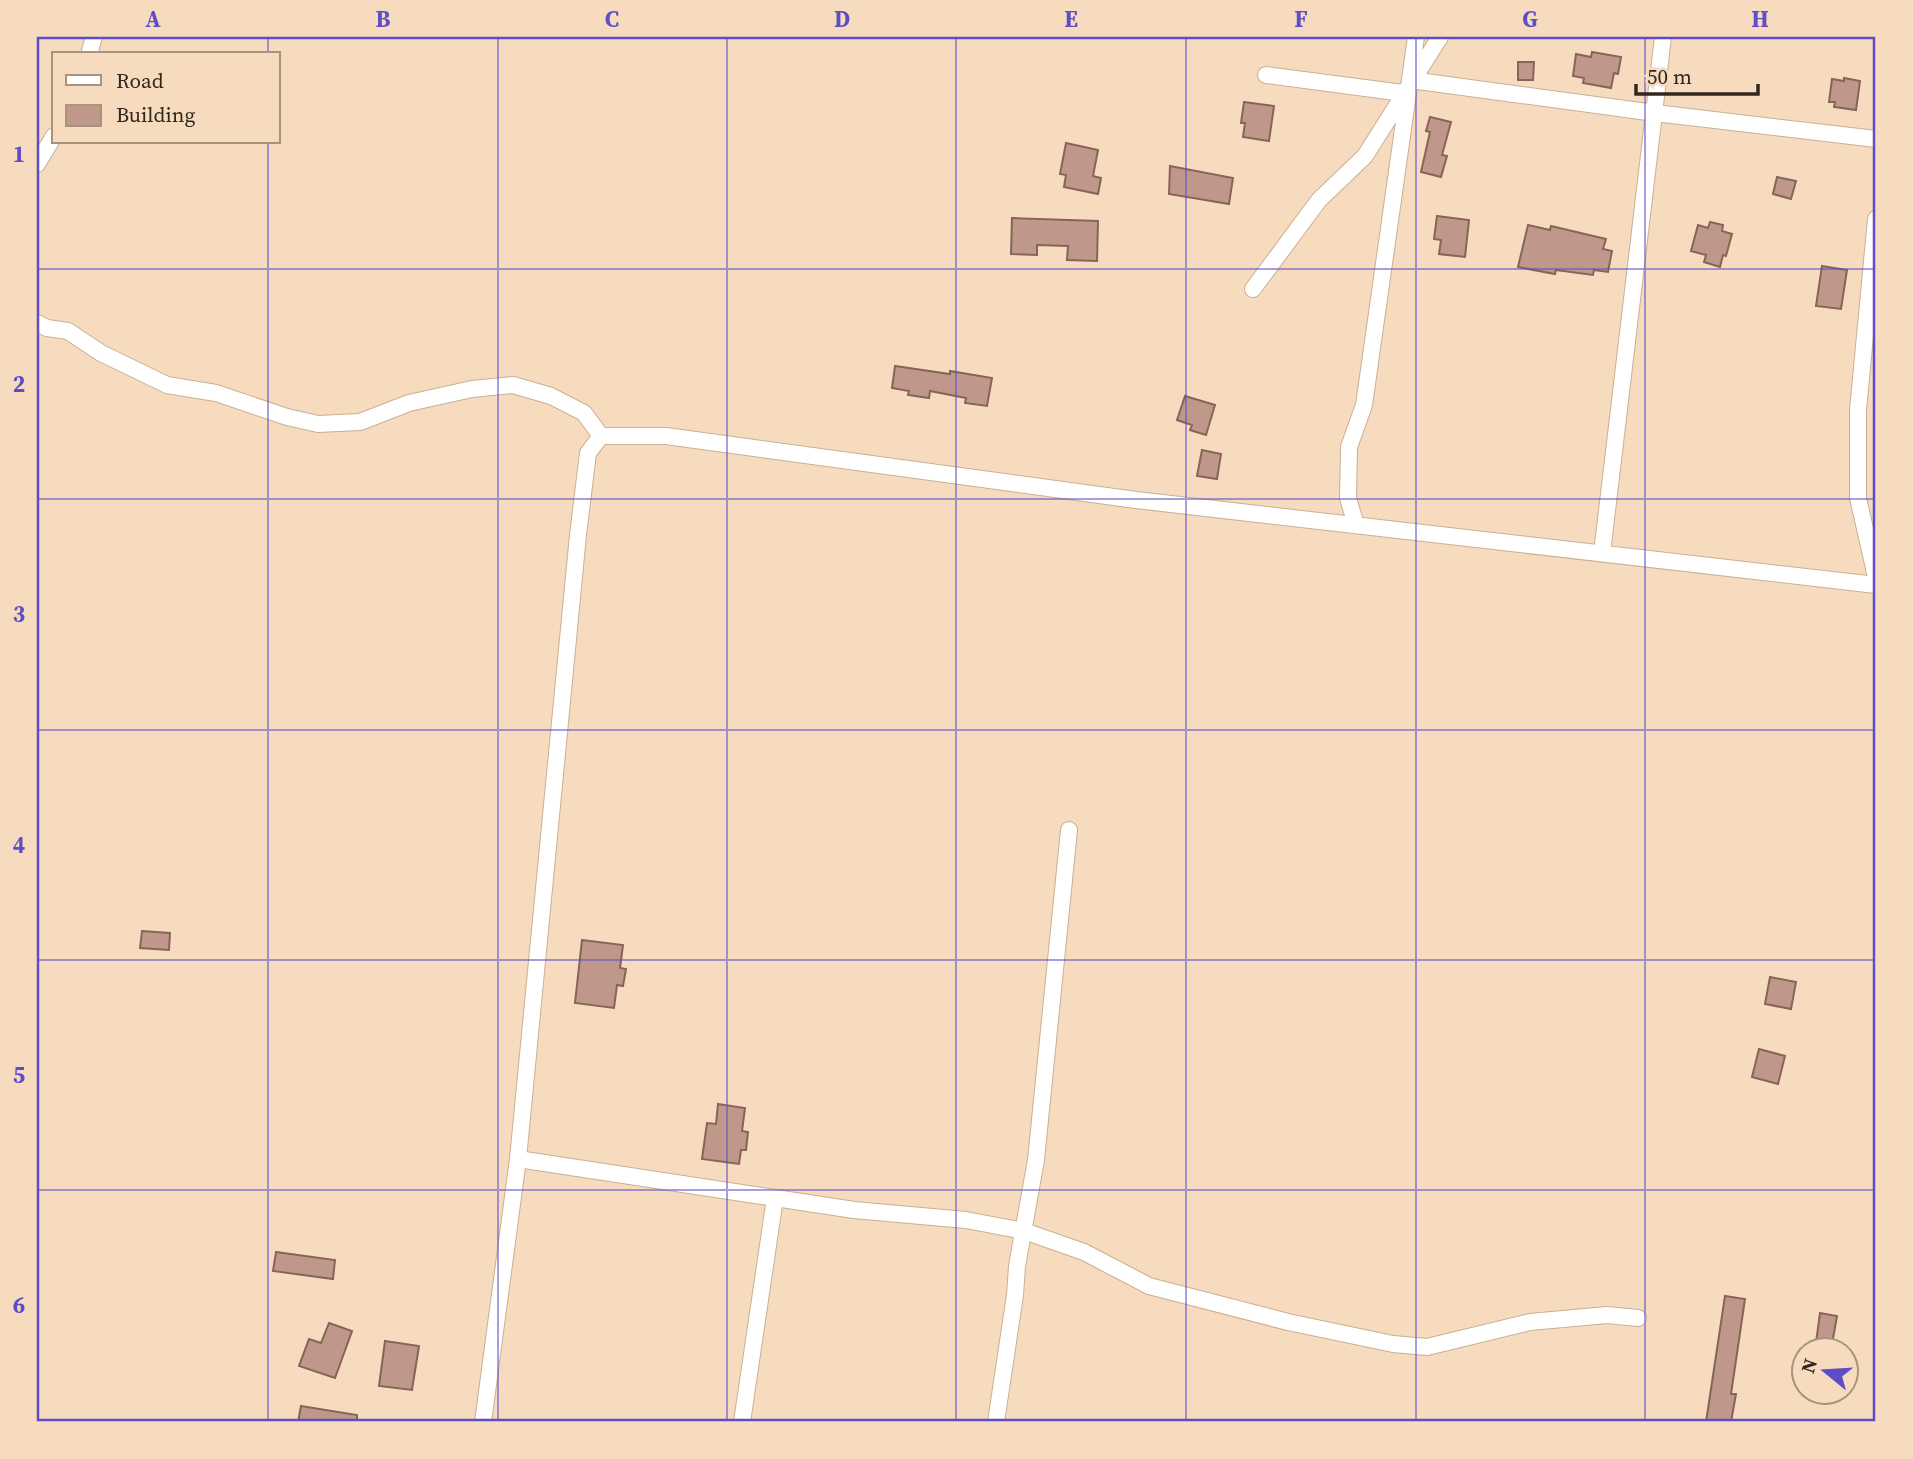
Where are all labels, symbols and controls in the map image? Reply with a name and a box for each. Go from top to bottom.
text: A [145,3,161,35]
text: B [376,3,391,35]
text: C [605,3,619,35]
text: D [834,3,850,35]
text: E [1064,3,1078,35]
text: F [1294,3,1308,35]
text: G [1522,3,1538,35]
text: H [1751,3,1769,35]
legend [52,52,280,144]
scale bar [1636,52,1759,96]
text: 50 m [1647,62,1692,91]
text: Road [116,66,164,95]
text: Building [116,100,195,129]
text: 1 [13,138,25,170]
text: 2 [13,368,25,400]
text: 3 [13,598,25,630]
text: 4 [13,829,25,861]
text: 5 [13,1059,25,1091]
text: 6 [13,1289,25,1321]
north arrow [1790,1336,1860,1406]
text: N [1794,1355,1823,1376]

